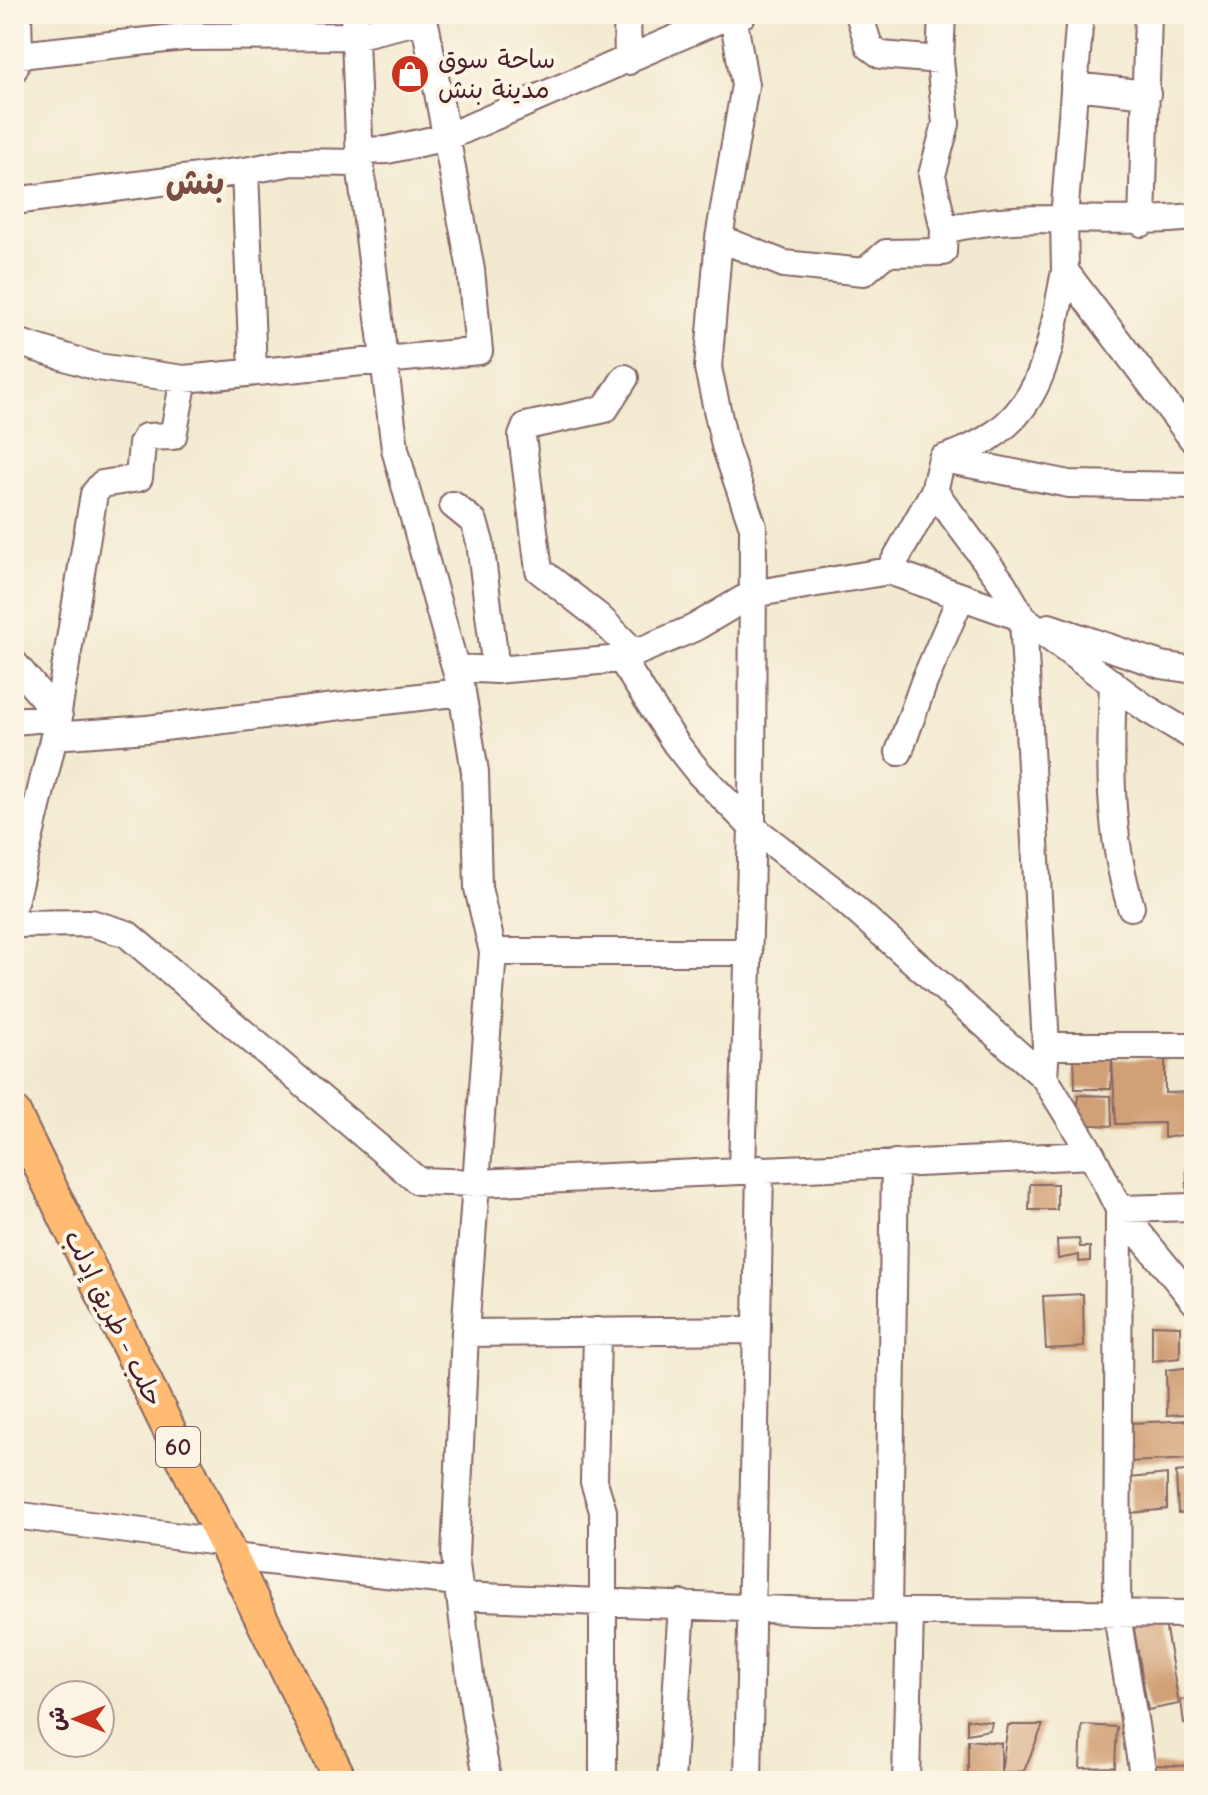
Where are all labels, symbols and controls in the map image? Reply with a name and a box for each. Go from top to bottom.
place label: ساحة سوق مدينة بنش [438,45,555,105]
shop icon: ساحة سوق مدينة بنش [389,53,431,95]
district label: بنش [166,163,224,203]
street label: حلب - طريق إدلب [57,1225,169,1412]
road number: 60 [156,1427,200,1467]
north arrow [36,1679,116,1759]
text: ش [44,1707,70,1731]

